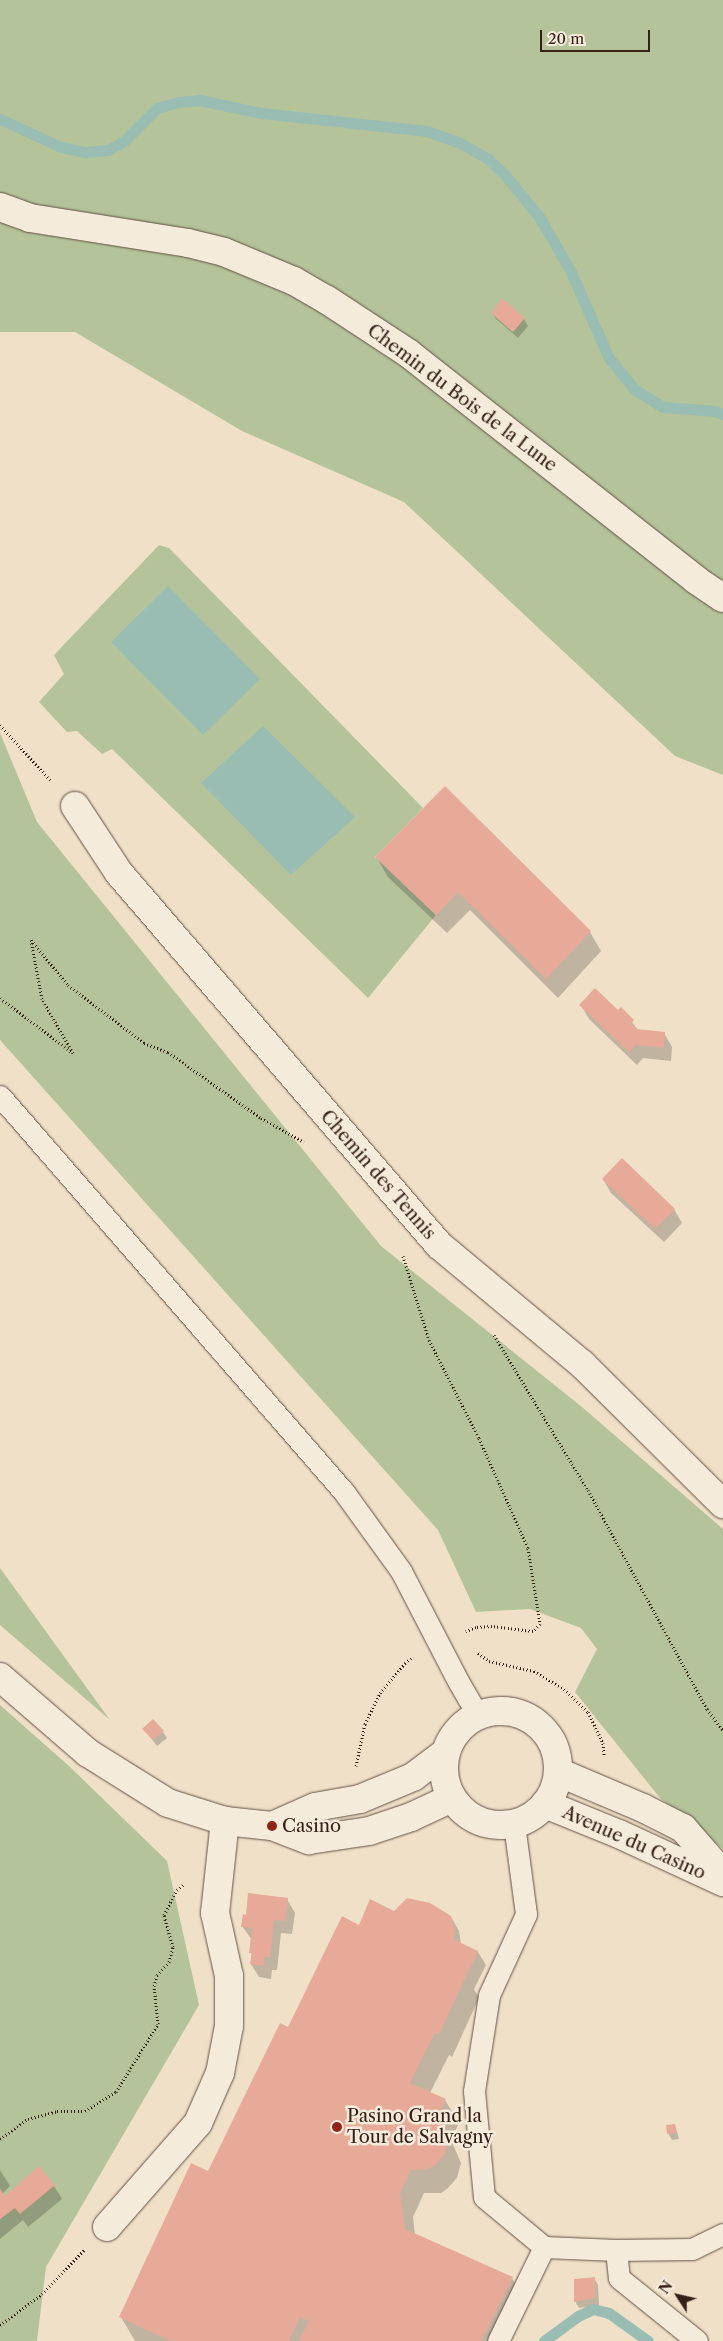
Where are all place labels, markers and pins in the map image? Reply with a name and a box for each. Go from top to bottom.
place label: Casino [282,1815,341,1837]
marker: Casino [266,1820,278,1832]
place label: Pasino Grand la Tour de Salvagny [347,2106,493,2148]
marker: Pasino Grand la Tour de Salvagny [331,2121,343,2133]

